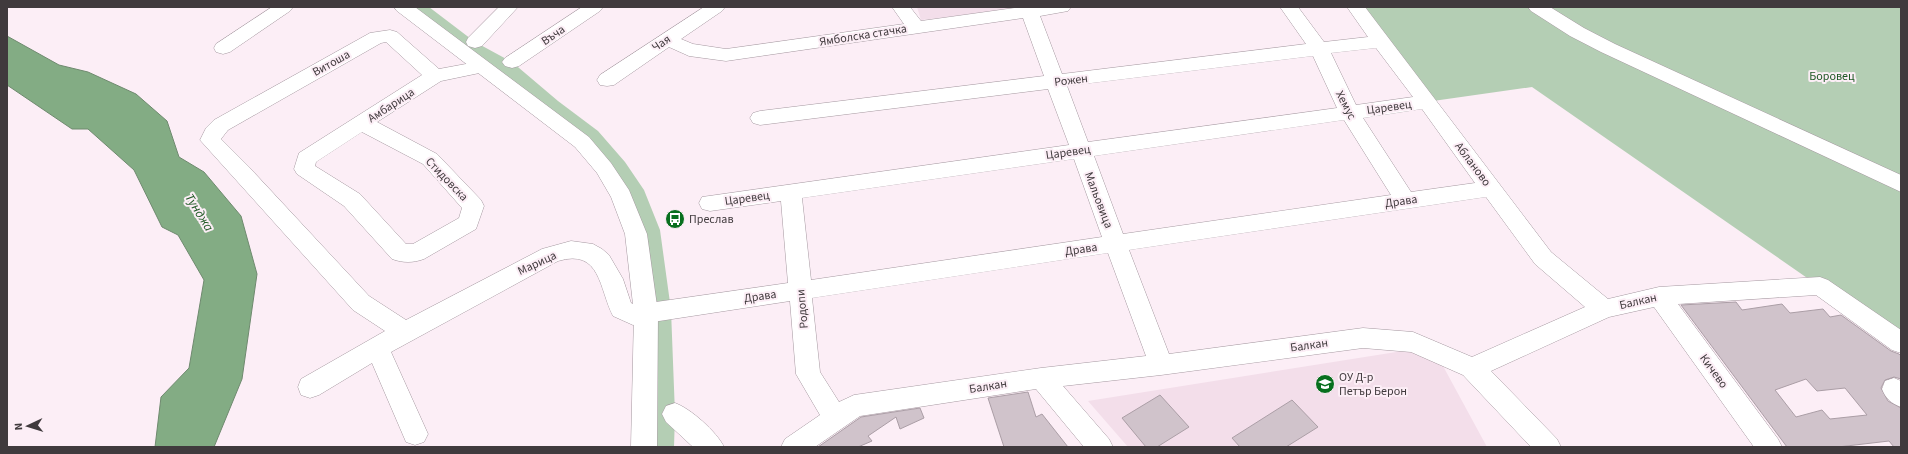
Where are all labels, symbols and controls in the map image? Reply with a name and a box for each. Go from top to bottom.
street label: Ямболска стачка [818,20,908,51]
street label: Въча [538,21,569,50]
street label: Чая [648,31,674,56]
street label: Витоша [309,46,353,81]
park label: Боровец [1809,68,1855,85]
street label: Рожен [1053,70,1089,91]
street label: Амбарица [364,84,418,127]
street label: Хемус [1331,88,1360,123]
street label: Царевец [1366,96,1413,119]
street label: Абланово [1450,139,1495,190]
street label: Царевец [1045,141,1092,164]
street label: Стидовска [421,154,472,205]
street label: Мальовица [1080,169,1117,231]
street label: Царевец [724,187,771,210]
water label: Тунджа [181,190,218,235]
street label: Драва [1384,191,1418,212]
bus stop icon: Преслав [664,208,686,230]
place label: Преслав [689,211,734,228]
street label: Драва [1064,239,1098,260]
street label: Марица [515,247,559,280]
street label: Драва [743,286,777,307]
street label: Родопи [792,289,813,329]
street label: Балкан [1618,289,1659,314]
street label: Балкан [1289,334,1329,357]
street label: Кичево [1695,351,1732,392]
place label: ОУ Д-р Петър Берон [1339,369,1407,400]
school or university icon: ОУ Д-р Петър Берон [1314,373,1336,395]
street label: Балкан [968,375,1008,398]
north arrow [8,406,48,446]
text: N [11,422,26,431]

